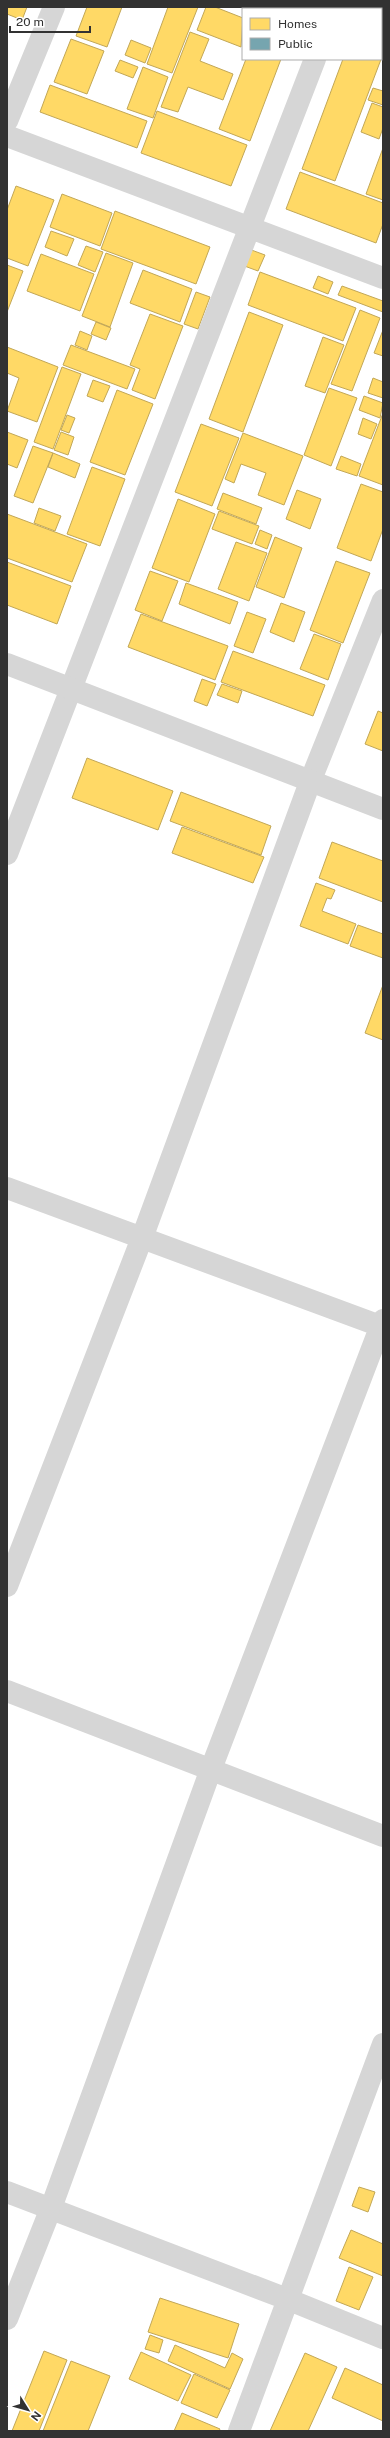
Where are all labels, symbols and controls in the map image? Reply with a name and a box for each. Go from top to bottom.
scale bar [10,8,90,34]
legend [242,8,382,60]
text: 20 m [16,15,44,29]
text: Homes [278,17,317,31]
text: Public [278,37,313,51]
north arrow [8,2390,48,2430]
text: N [29,2409,43,2423]

